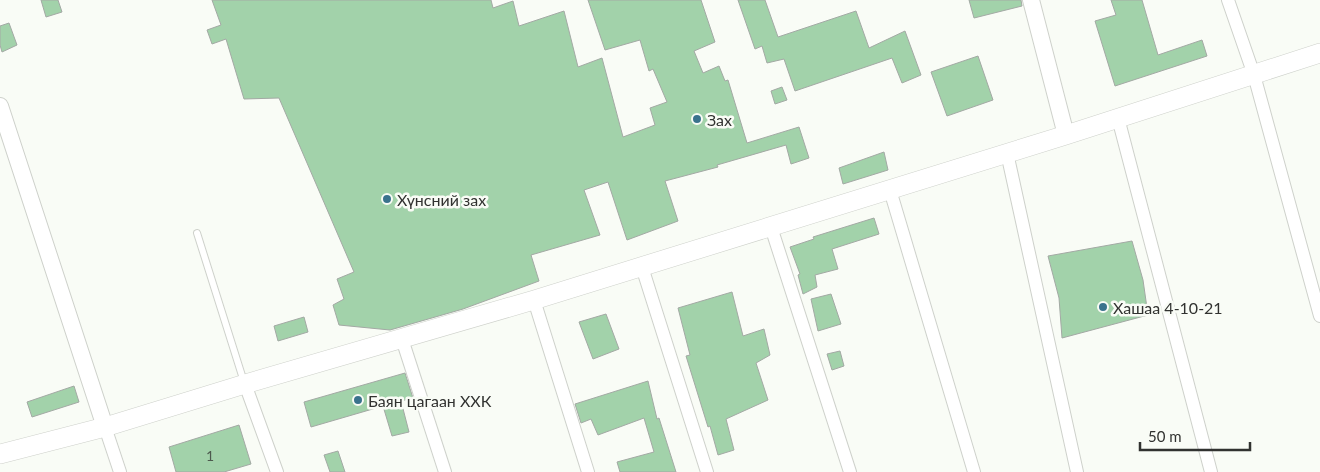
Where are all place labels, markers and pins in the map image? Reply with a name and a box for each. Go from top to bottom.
place label: Зах [707,110,732,129]
marker: Зах [691,113,703,125]
place label: Хүнсний зах [397,190,486,209]
marker: Хүнсний зах [381,193,393,205]
place label: Хашаа 4-10-21 [1113,298,1223,317]
marker: Хашаа 4-10-21 [1097,301,1109,313]
place label: Баян цагаан ХХК [368,391,492,410]
marker: Баян цагаан ХХК [352,394,364,406]

